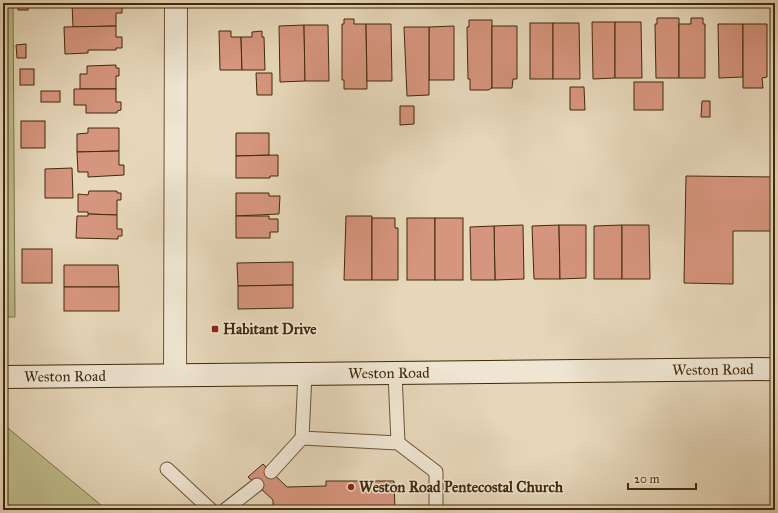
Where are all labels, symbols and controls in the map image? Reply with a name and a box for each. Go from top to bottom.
place label: Habitant Drive [223,320,317,338]
marker: Habitant Drive [210,324,220,334]
street label: Weston Road [672,360,754,379]
street label: Weston Road [348,364,430,382]
street label: Weston Road [24,367,106,386]
scale bar [628,465,696,491]
text: 20 m [634,472,660,486]
place label: Weston Road Pentecostal Church [359,478,564,496]
marker: Weston Road Pentecostal Church [346,482,356,492]

